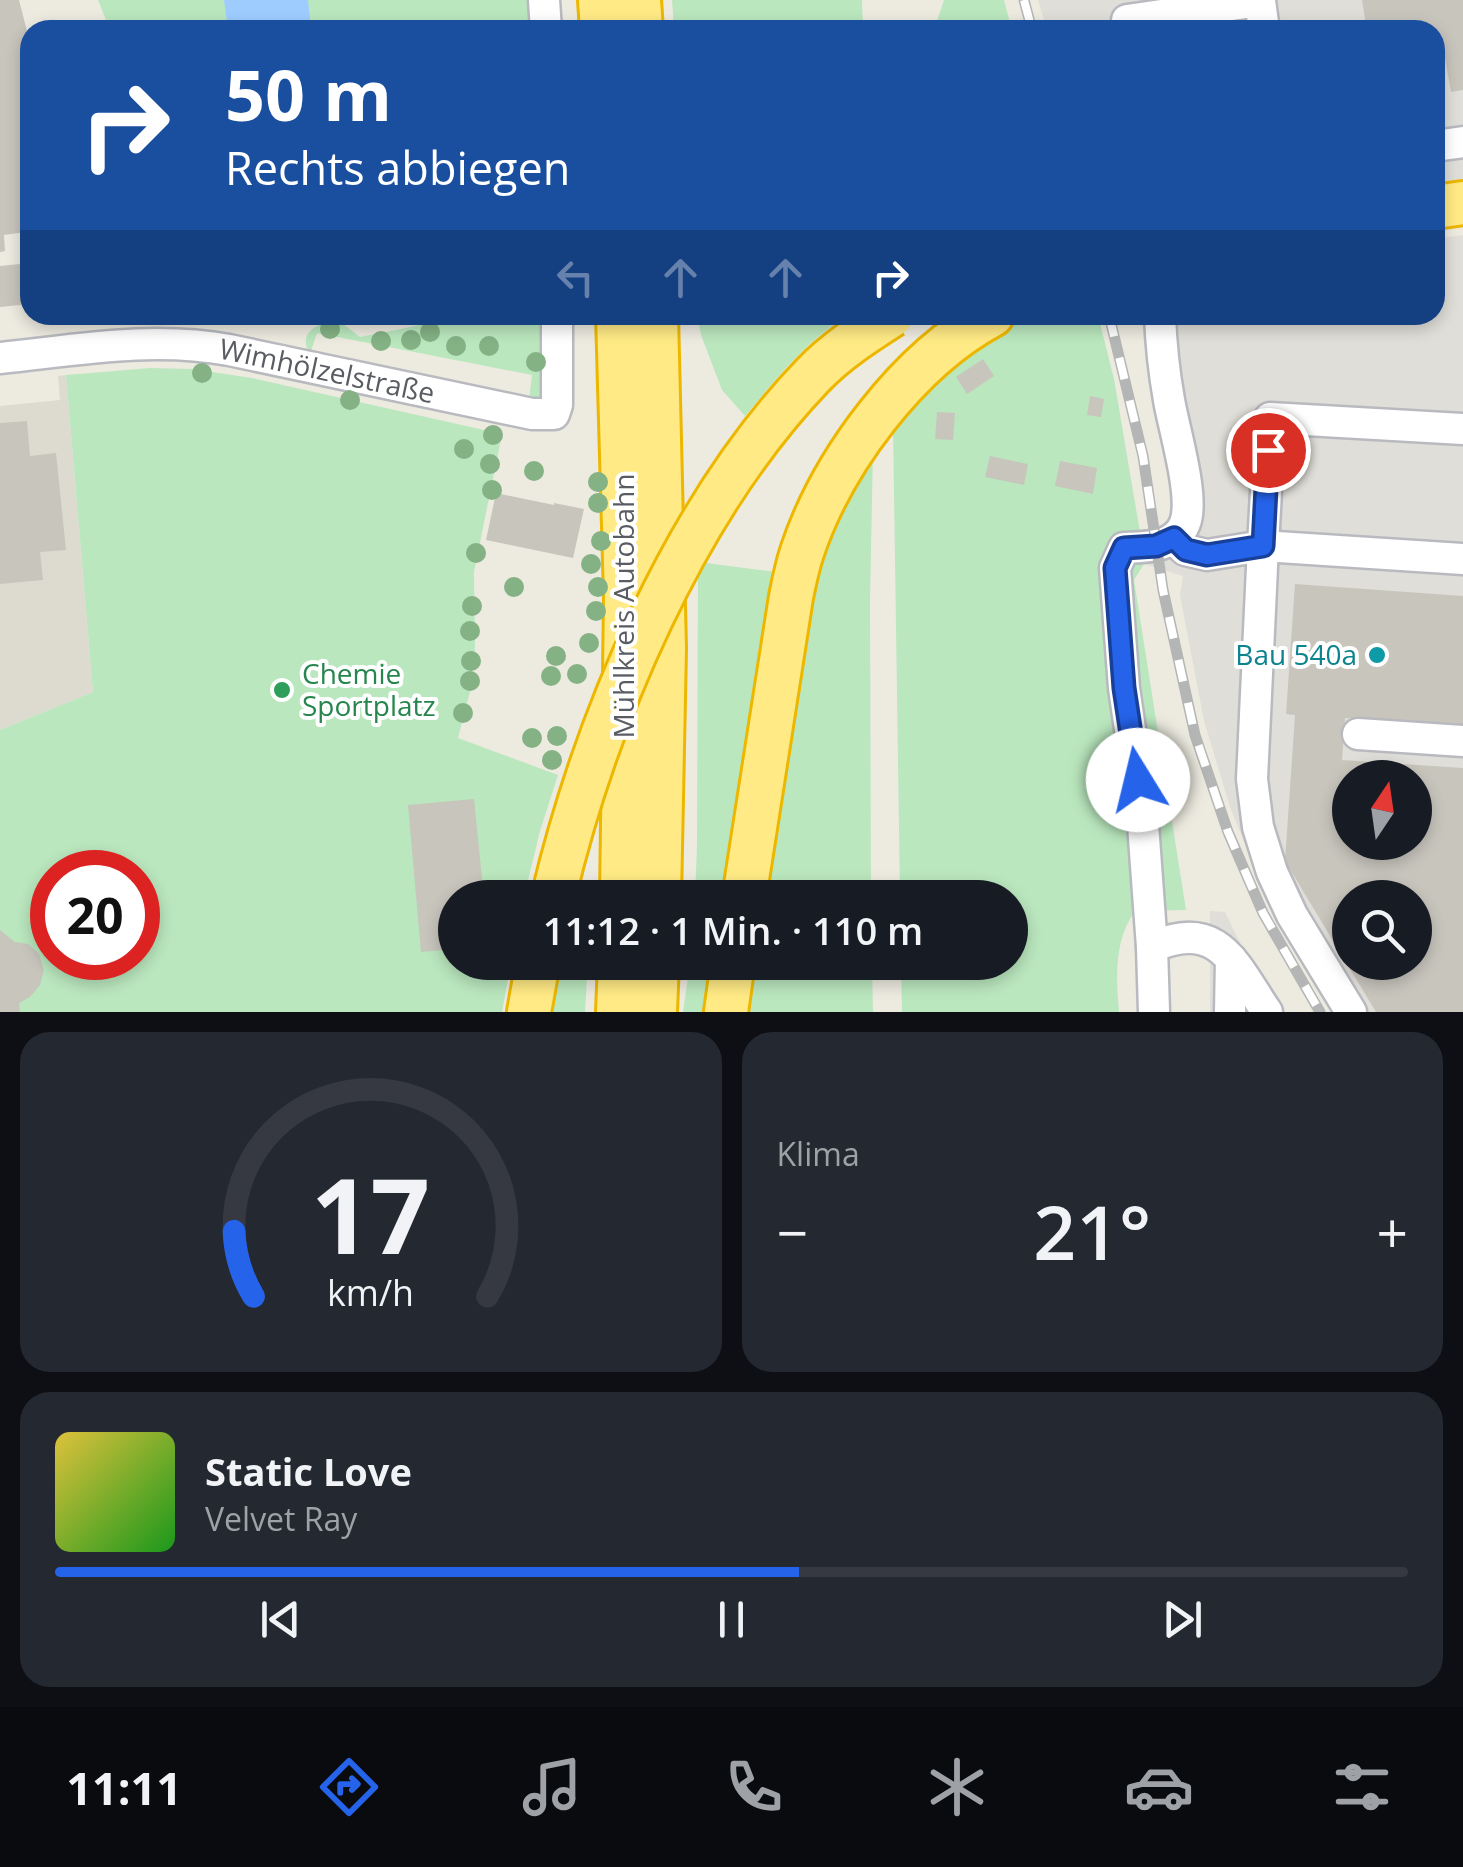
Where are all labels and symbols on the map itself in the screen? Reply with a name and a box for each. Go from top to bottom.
street label: Wimhölzelstraße [216,329,438,411]
pin [1226,408,1311,493]
street label: Mühlkreis Autobahn [604,474,642,738]
place label: Bau 540a [1235,635,1357,673]
marker: Bau 540a [1366,644,1388,666]
place label: Chemie Sportplatz [302,654,436,724]
marker: Chemie Sportplatz [271,679,293,701]
position arrow [1086,728,1190,832]
north arrow [1332,760,1432,860]
speed limit sign: 20 [30,850,160,980]

